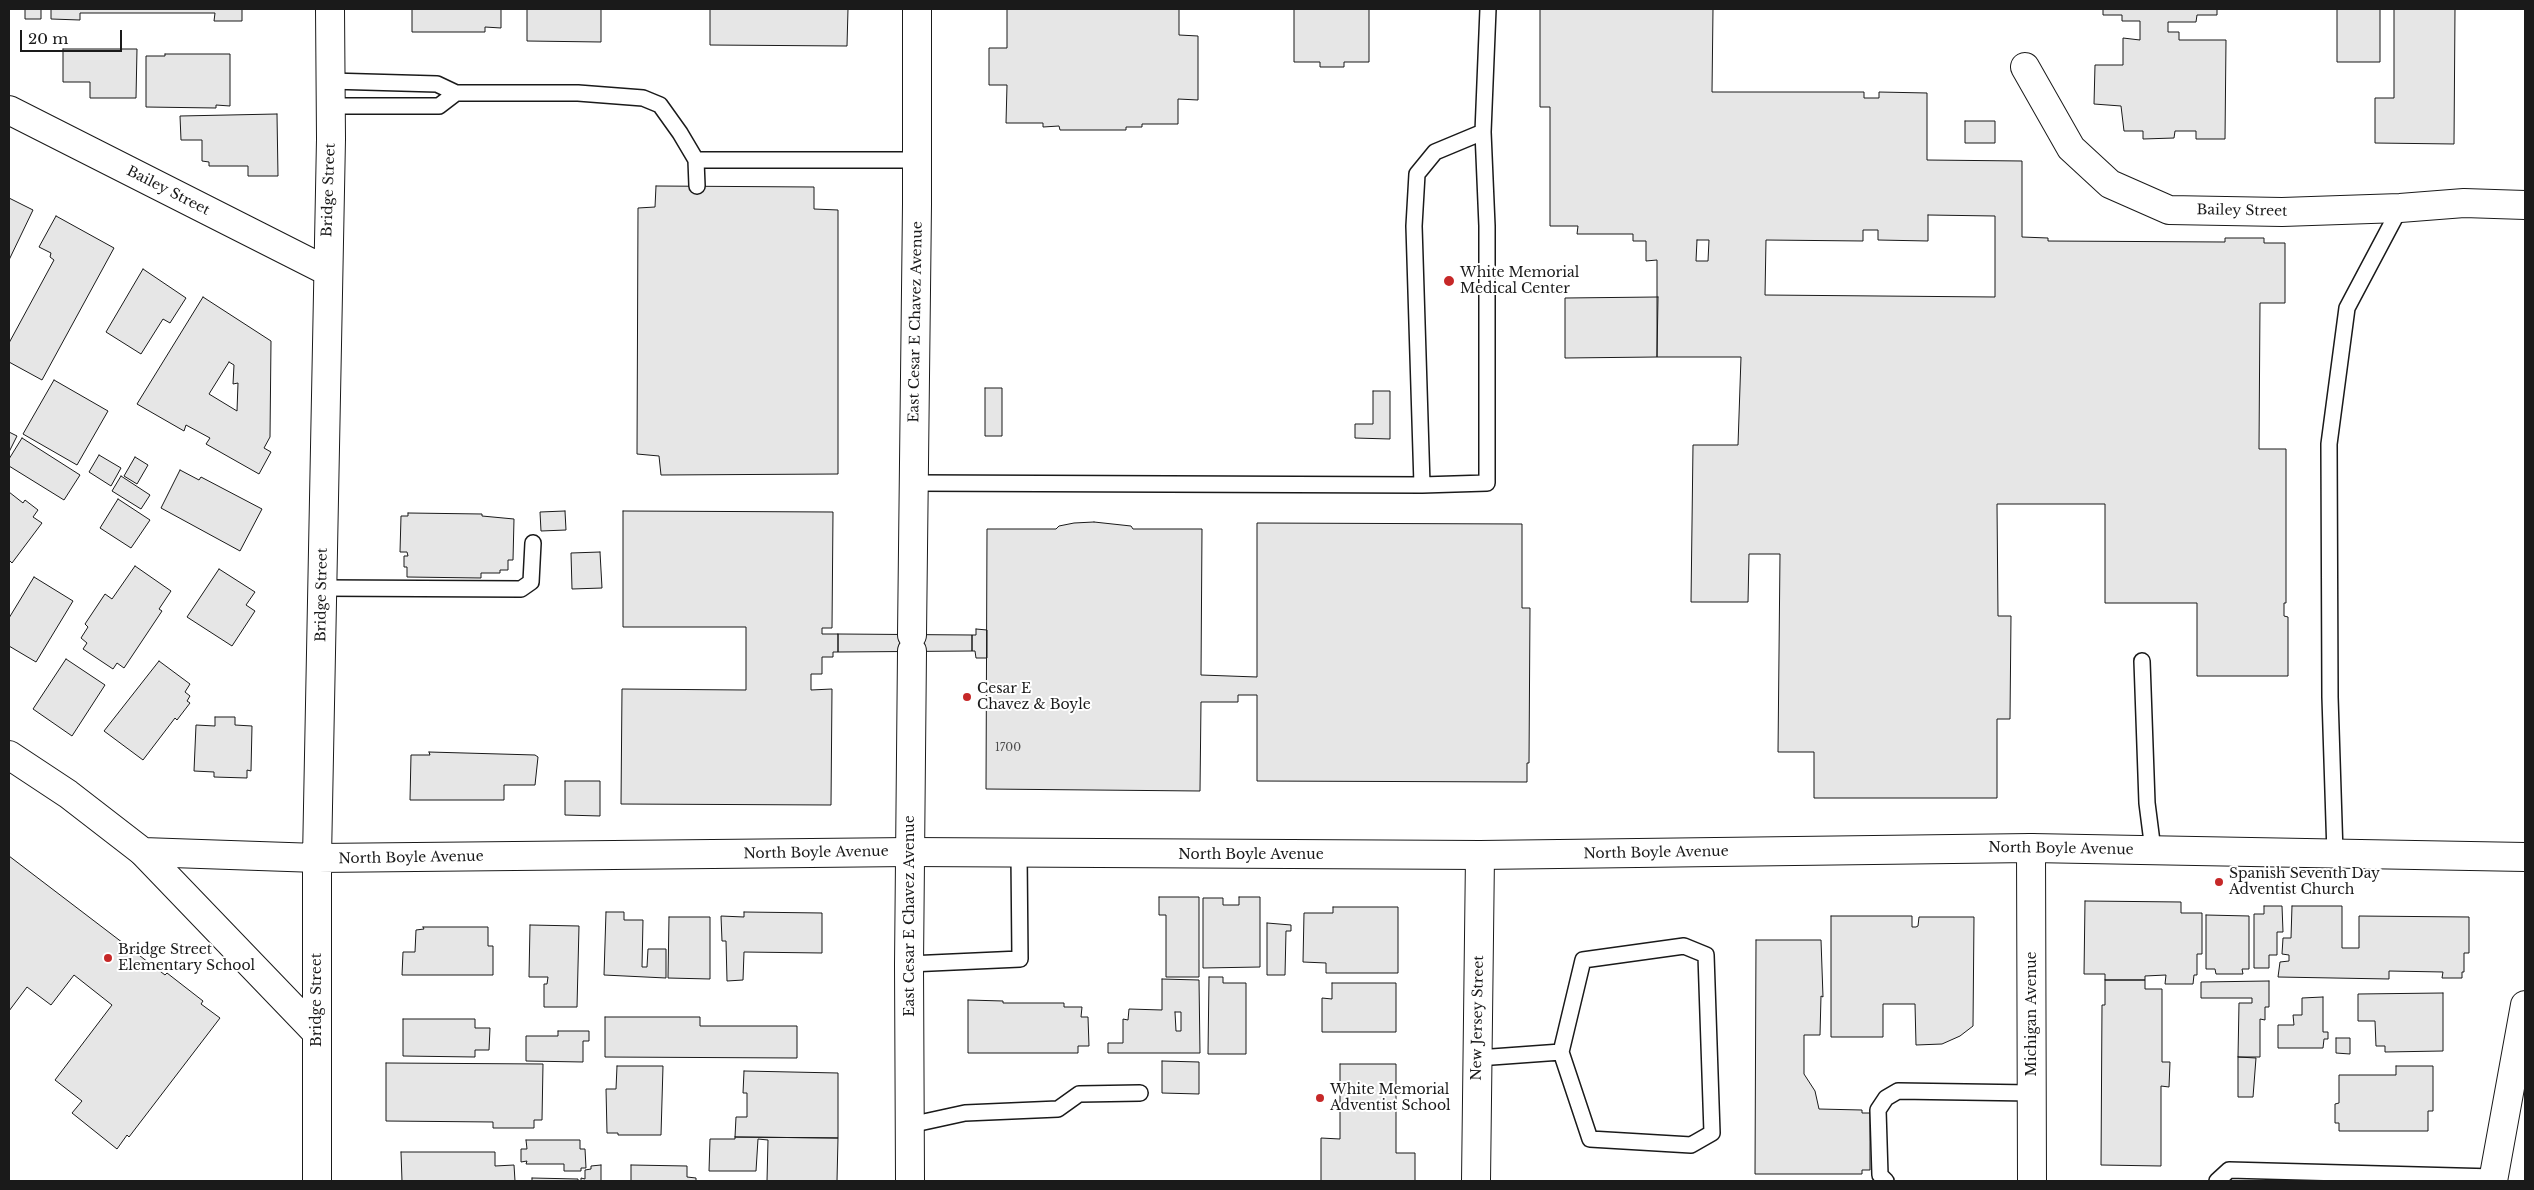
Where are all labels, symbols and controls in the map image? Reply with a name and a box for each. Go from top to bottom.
scale bar [22,20,125,52]
text: 20 m [28,29,68,48]
street label: Bridge Street [319,143,339,237]
street label: Bailey Street [124,163,212,219]
street label: Bailey Street [2196,202,2288,220]
street label: East Cesar E Chavez Avenue [906,221,926,423]
place label: White Memorial Medical Center [1460,265,1579,298]
marker: White Memorial Medical Center [1442,274,1456,288]
street label: Bridge Street [313,548,331,642]
place label: Cesar E Chavez & Boyle [977,681,1091,714]
marker: Cesar E Chavez & Boyle [961,691,973,703]
house number: 1700 [995,741,1021,755]
street label: East Cesar E Chavez Avenue [902,815,918,1017]
street label: North Boyle Avenue [1988,839,2134,859]
street label: North Boyle Avenue [743,843,889,863]
street label: North Boyle Avenue [1583,843,1729,863]
street label: North Boyle Avenue [1178,847,1324,863]
street label: North Boyle Avenue [338,848,484,868]
place label: Spanish Seventh Day Adventist Church [2229,866,2380,899]
marker: Spanish Seventh Day Adventist Church [2213,876,2225,888]
place label: Bridge Street Elementary School [118,942,255,974]
street label: Michigan Avenue [2024,951,2040,1077]
marker: Bridge Street Elementary School [102,952,114,964]
street label: Bridge Street [309,953,325,1047]
street label: New Jersey Street [1469,955,1487,1081]
place label: White Memorial Adventist School [1330,1082,1451,1114]
marker: White Memorial Adventist School [1314,1092,1326,1104]

